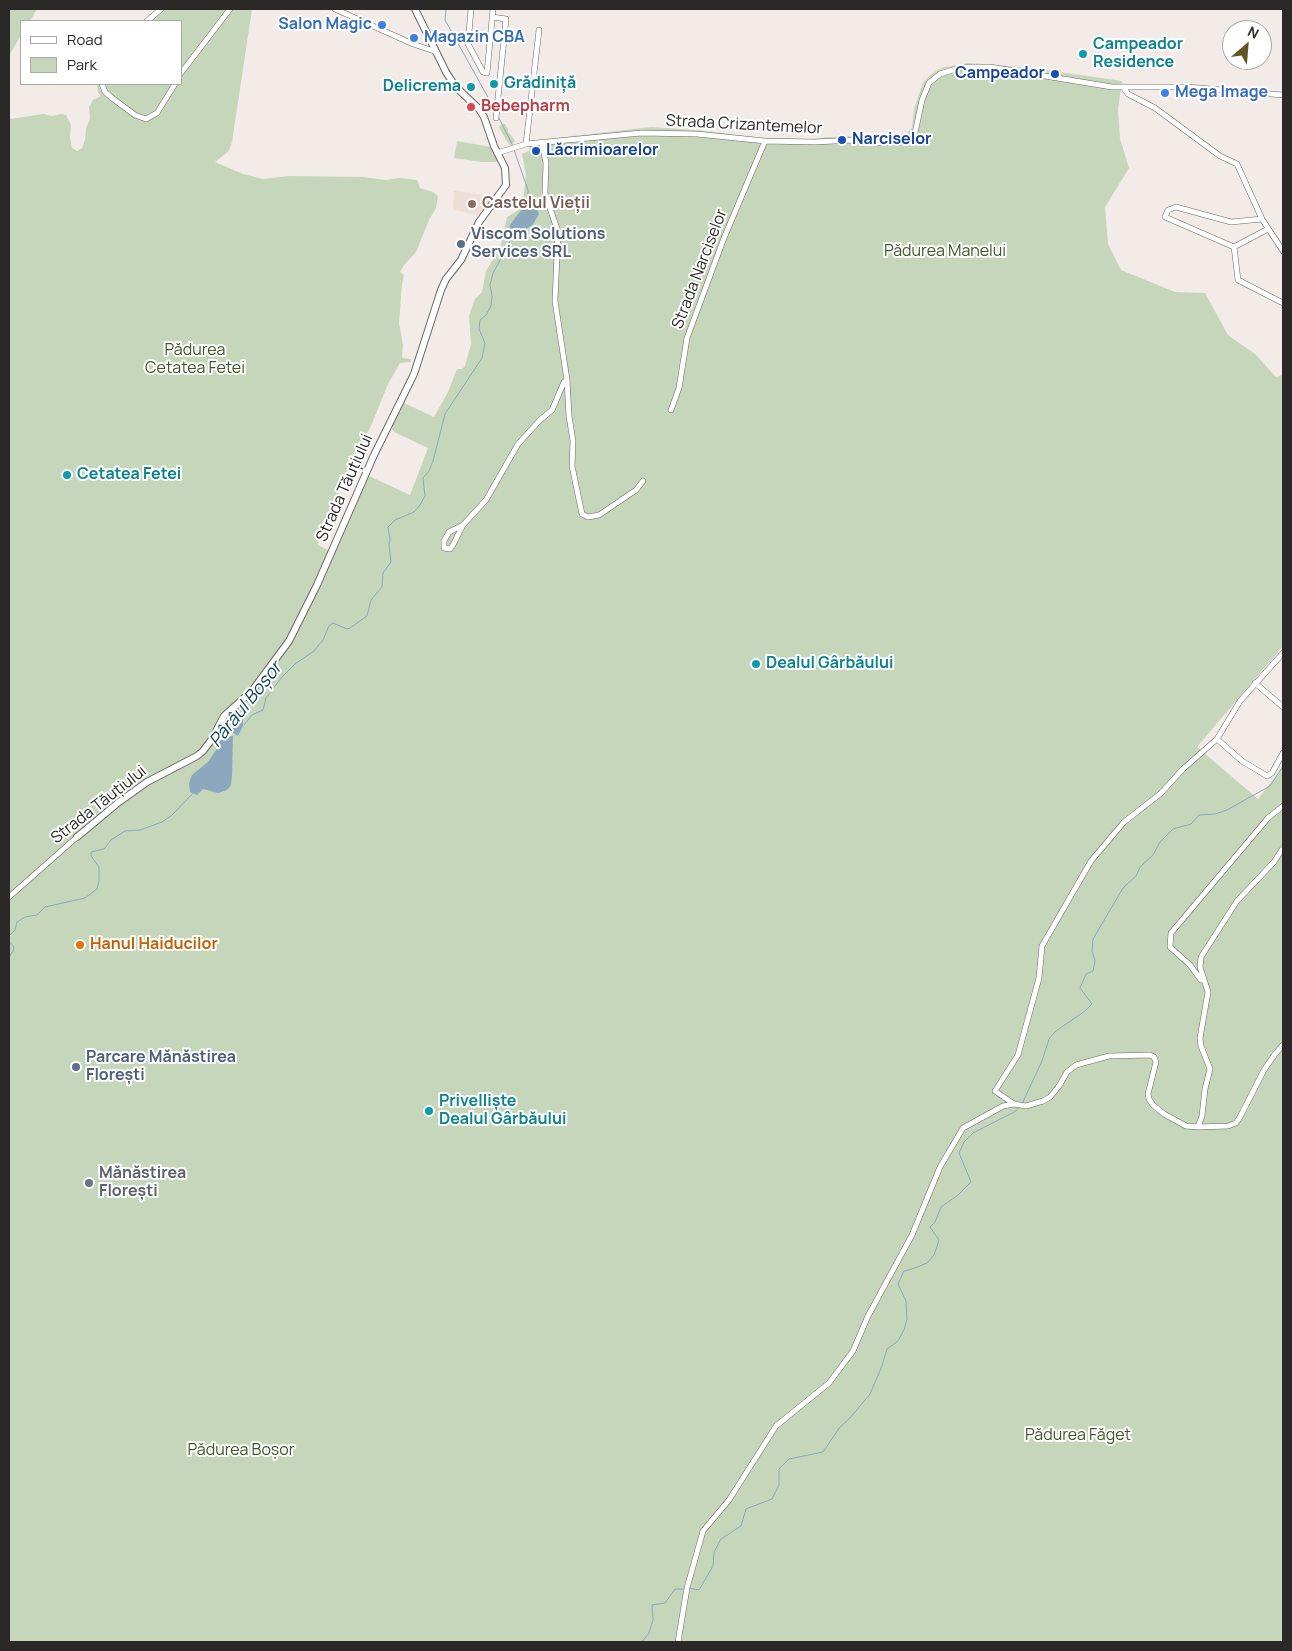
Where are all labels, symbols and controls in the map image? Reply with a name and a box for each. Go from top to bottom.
place label: Salon Magic [278,15,372,35]
marker: Salon Magic [376,19,388,31]
legend [20,20,182,85]
north arrow [1222,20,1272,70]
text: N [1245,21,1262,43]
place label: Magazin CBA [424,28,525,48]
text: Road [67,29,103,50]
marker: Magazin CBA [408,32,420,44]
place label: Campeador Residence [1093,35,1183,73]
marker: Campeador Residence [1077,48,1089,60]
text: Park [67,54,97,75]
place label: Campeador [955,64,1045,84]
marker: Campeador [1049,68,1061,80]
place label: Grădiniță [504,74,576,94]
place label: Delicrema [383,77,461,97]
marker: Grădiniță [488,78,500,90]
marker: Delicrema [465,81,477,93]
place label: Mega Image [1175,83,1268,103]
marker: Mega Image [1159,87,1171,99]
place label: Bebepharm [481,97,570,117]
marker: Bebepharm [465,101,477,113]
street label: Strada Crizantemelor [665,111,823,139]
place label: Narciselor [852,130,931,150]
marker: Narciselor [836,134,848,146]
place label: Lăcrimioarelor [546,141,658,161]
marker: Lăcrimioarelor [530,145,542,157]
place label: Castelul Vieții [482,194,590,214]
marker: Castelul Vieții [466,198,478,210]
street label: Strada Narciselor [668,206,732,332]
place label: Viscom Solutions Services SRL [471,225,605,263]
marker: Viscom Solutions Services SRL [455,238,467,250]
park label: Pădurea Manelui [884,242,1006,262]
park label: Pădurea Cetatea Fetei [145,341,245,379]
street label: Strada Tăuțiului [313,431,377,545]
place label: Cetatea Fetei [77,465,181,485]
marker: Cetatea Fetei [61,469,73,481]
place label: Dealul Gârbăului [766,654,893,674]
water label: Pârâul Boșor [205,658,287,752]
marker: Dealul Gârbăului [750,658,762,670]
street label: Strada Tăuțiului [48,762,150,848]
place label: Hanul Haiducilor [90,935,218,955]
marker: Hanul Haiducilor [74,939,86,951]
place label: Parcare Mănăstirea Florești [86,1048,236,1086]
marker: Parcare Mănăstirea Florești [70,1061,82,1073]
place label: Privelliște Dealul Gârbăului [439,1092,566,1130]
marker: Privelliște Dealul Gârbăului [423,1105,435,1117]
place label: Mănăstirea Florești [99,1164,186,1202]
marker: Mănăstirea Florești [83,1177,95,1189]
park label: Pădurea Făget [1025,1426,1131,1446]
park label: Pădurea Boșor [188,1441,294,1461]

